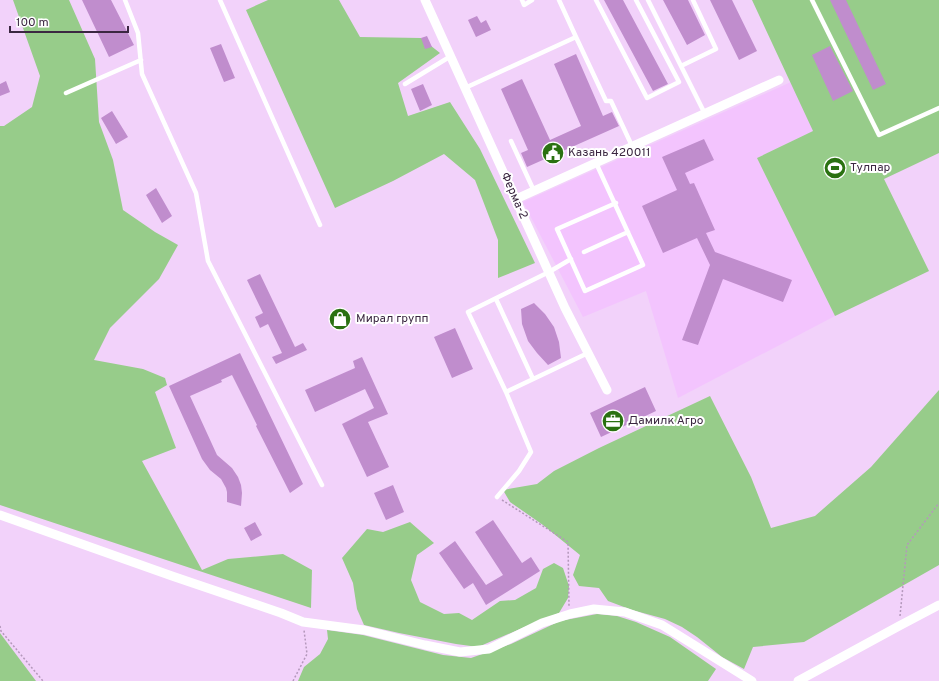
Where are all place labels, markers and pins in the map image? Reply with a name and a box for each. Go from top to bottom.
public building icon: Казань 420011 [540,140,566,166]
place label: Казань 420011 [568,145,650,161]
sports icon: Тулпар [822,155,848,181]
place label: Тулпар [850,160,891,176]
shop icon: Мирал групп [327,306,353,332]
place label: Мирал групп [356,311,429,327]
office icon: Дамилк Агро [600,408,626,434]
place label: Дамилк Агро [628,413,704,429]

